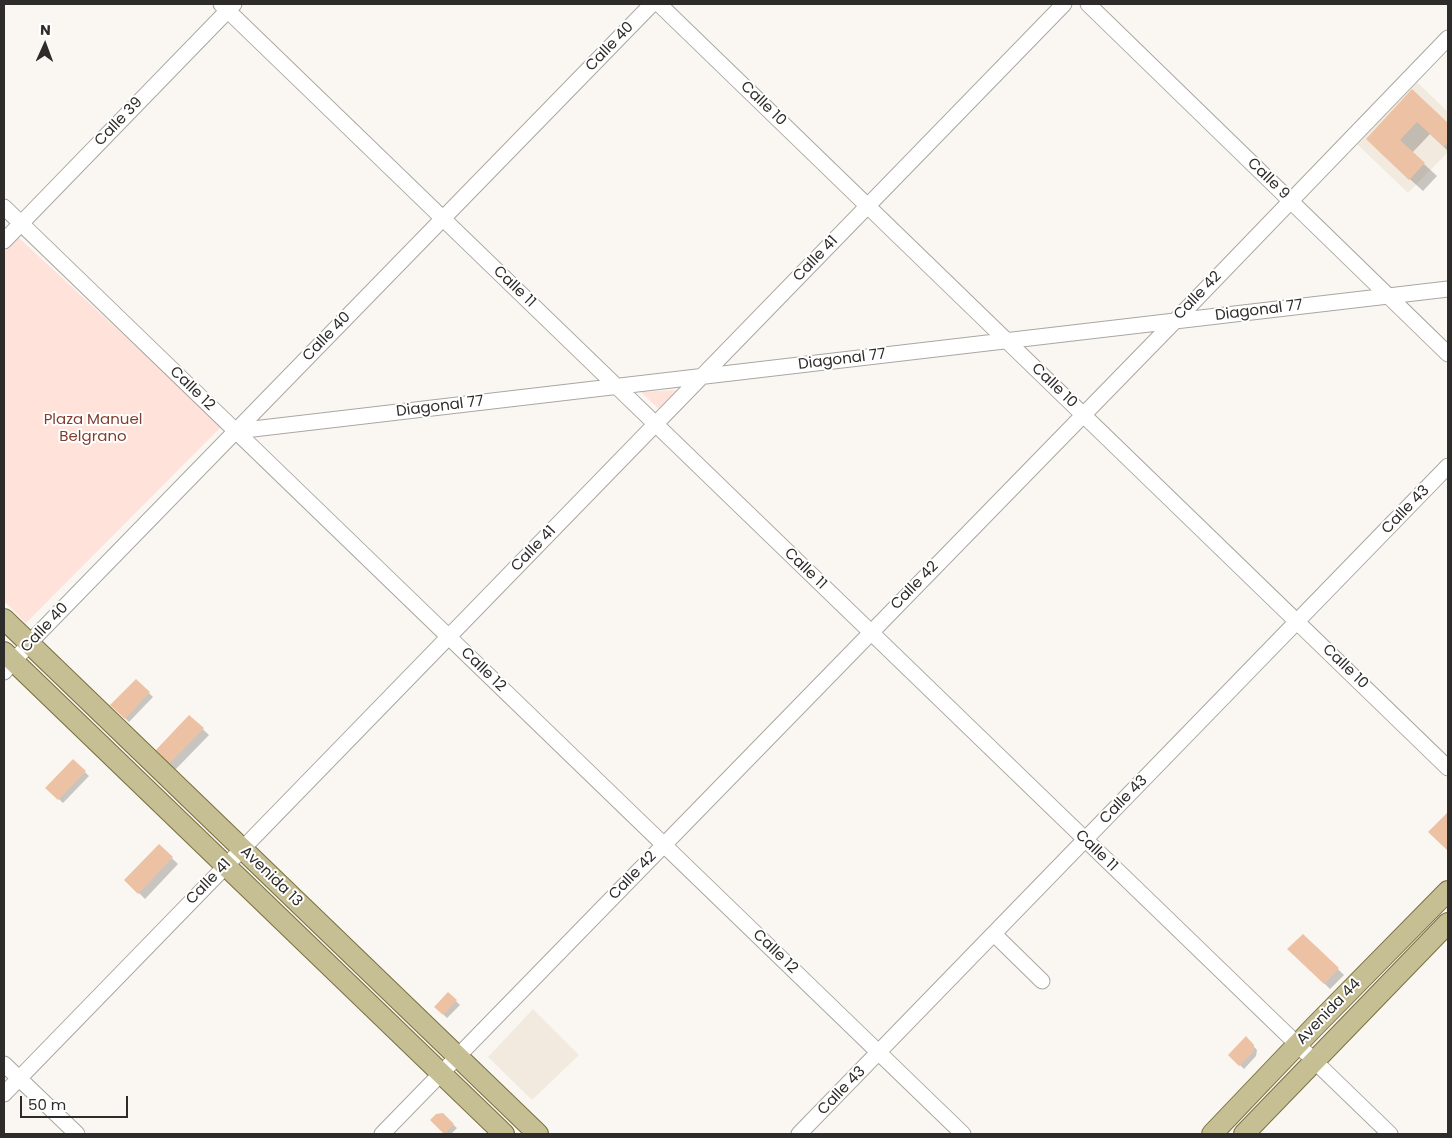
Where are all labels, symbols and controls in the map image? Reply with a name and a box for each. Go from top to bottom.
street label: Calle 40 [582,19,638,75]
north arrow [20,20,70,70]
text: N [40,20,51,40]
street label: Calle 10 [736,78,790,130]
street label: Calle 39 [91,94,147,150]
street label: Calle 9 [1243,155,1293,203]
street label: Calle 41 [790,232,842,286]
street label: Calle 11 [489,262,539,312]
street label: Calle 42 [1171,268,1225,324]
street label: Diagonal 77 [1214,297,1304,325]
street label: Calle 40 [299,309,355,365]
street label: Diagonal 77 [797,346,887,374]
street label: Calle 10 [1027,360,1081,412]
street label: Calle 12 [166,363,218,415]
street label: Diagonal 77 [395,393,485,421]
park label: Plaza Manuel Belgrano [44,411,142,446]
street label: Calle 43 [1378,482,1434,538]
street label: Calle 41 [508,522,560,576]
street label: Calle 11 [780,544,830,594]
street label: Calle 42 [888,558,942,614]
street label: Calle 40 [18,599,72,657]
street label: Calle 10 [1318,641,1372,693]
street label: Calle 12 [457,644,509,696]
street label: Calle 43 [1096,772,1152,828]
street label: Calle 11 [1071,826,1121,876]
street label: Avenida 13 [236,843,306,911]
street label: Calle 42 [606,848,660,904]
street label: Calle 41 [183,855,235,909]
street label: Calle 12 [749,926,801,978]
street label: Avenida 44 [1293,975,1365,1049]
street label: Calle 43 [814,1063,870,1119]
scale bar [22,1086,130,1118]
text: 50 m [28,1094,66,1115]

